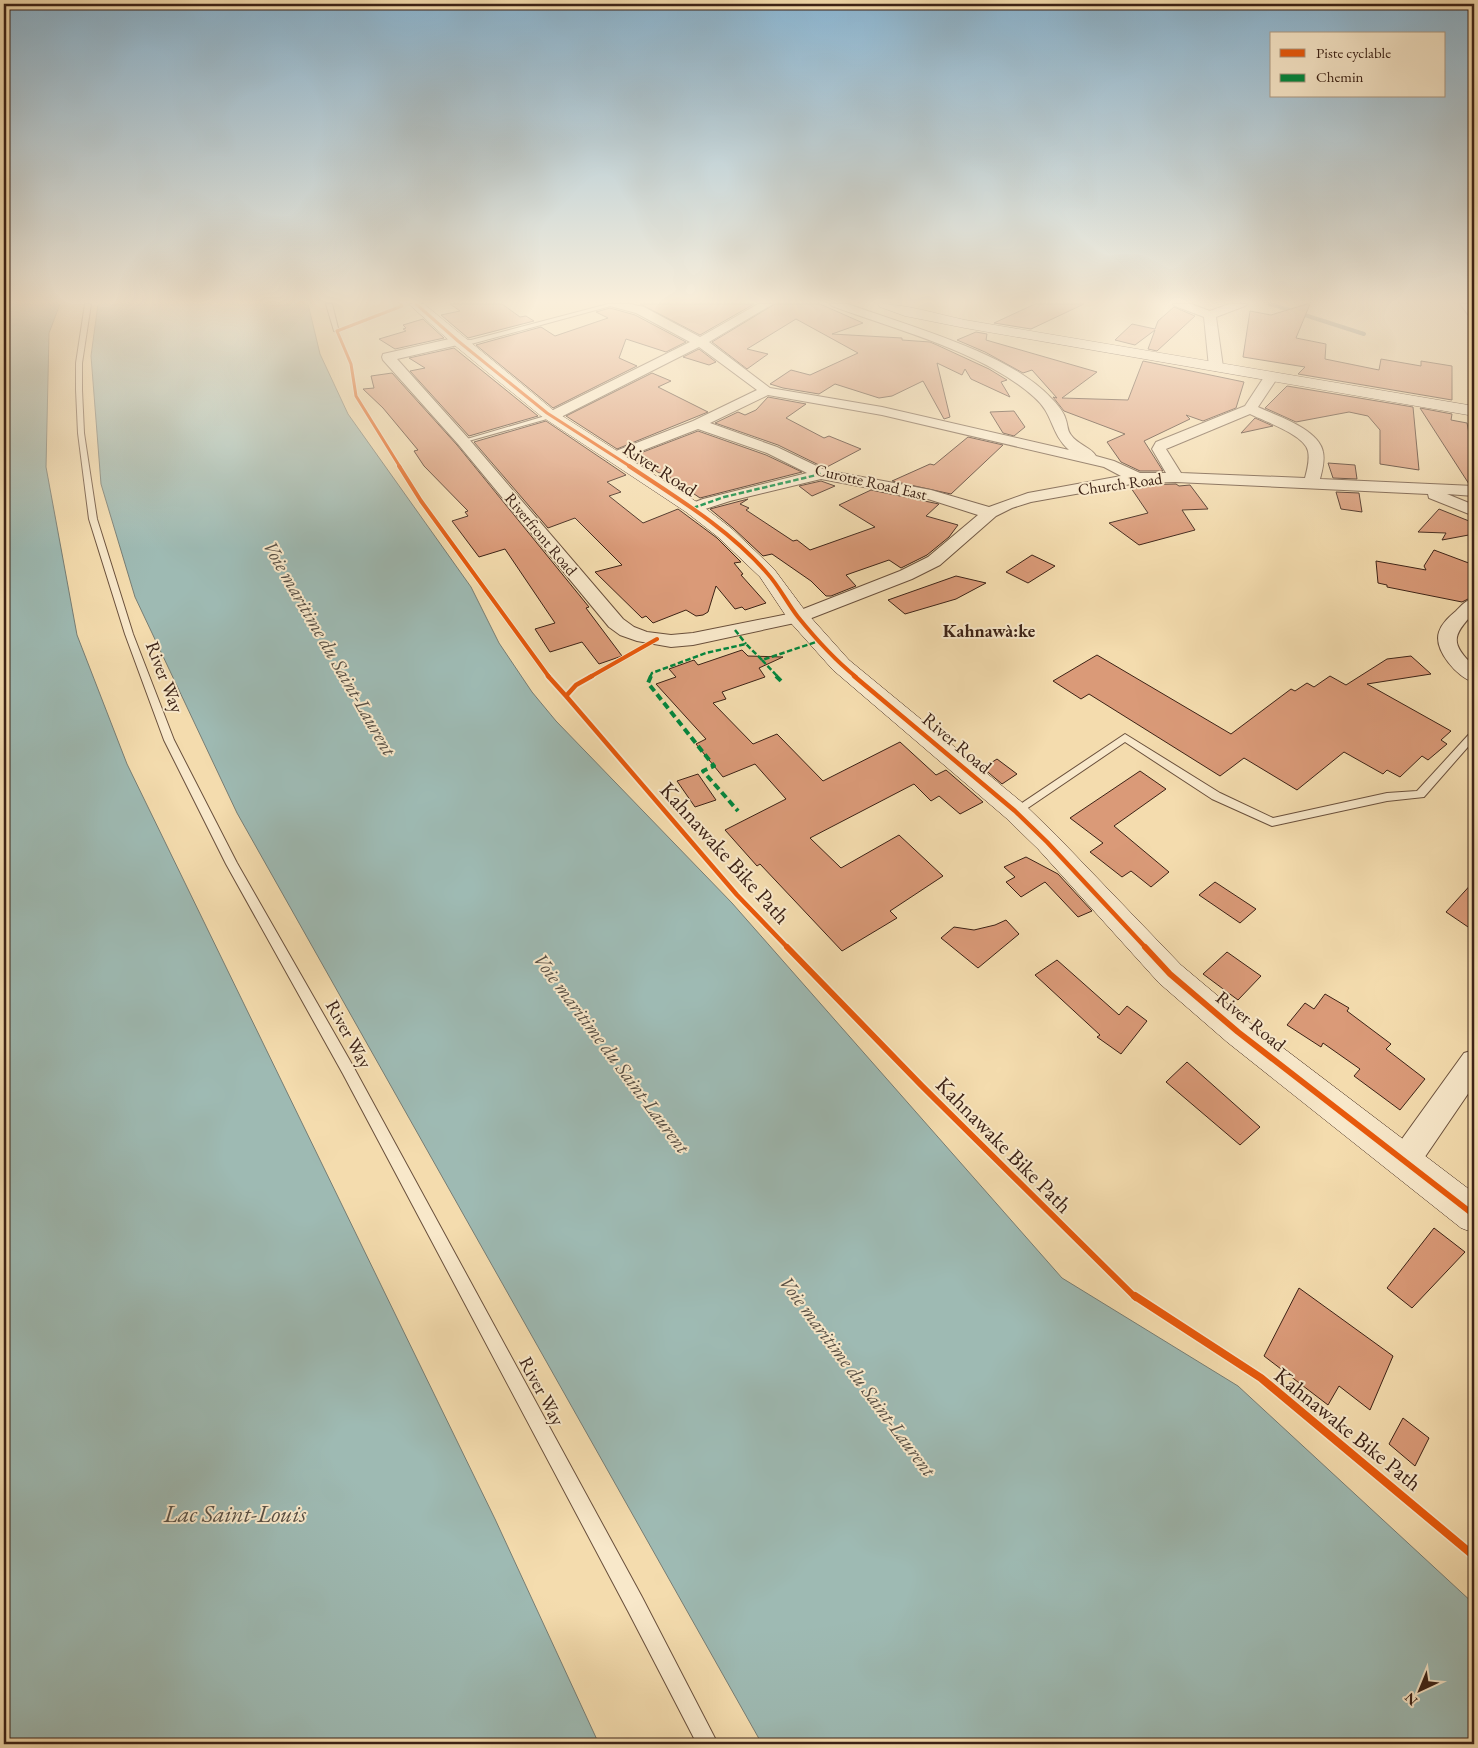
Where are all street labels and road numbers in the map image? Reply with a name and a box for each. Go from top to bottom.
street label: River Road [618,436,702,502]
street label: Curotte Road East [813,459,929,505]
street label: Church Road [1077,468,1164,500]
street label: Riverfront Road [500,488,582,581]
street label: River Way [140,638,190,717]
street label: River Road [917,707,997,780]
street label: Kahnawake Bike Path [653,776,797,930]
street label: River Road [1211,985,1292,1057]
street label: River Way [320,995,378,1073]
street label: Kahnawake Bike Path [930,1071,1078,1219]
street label: River Way [513,1352,571,1430]
street label: Kahnawake Bike Path [1268,1361,1428,1497]

